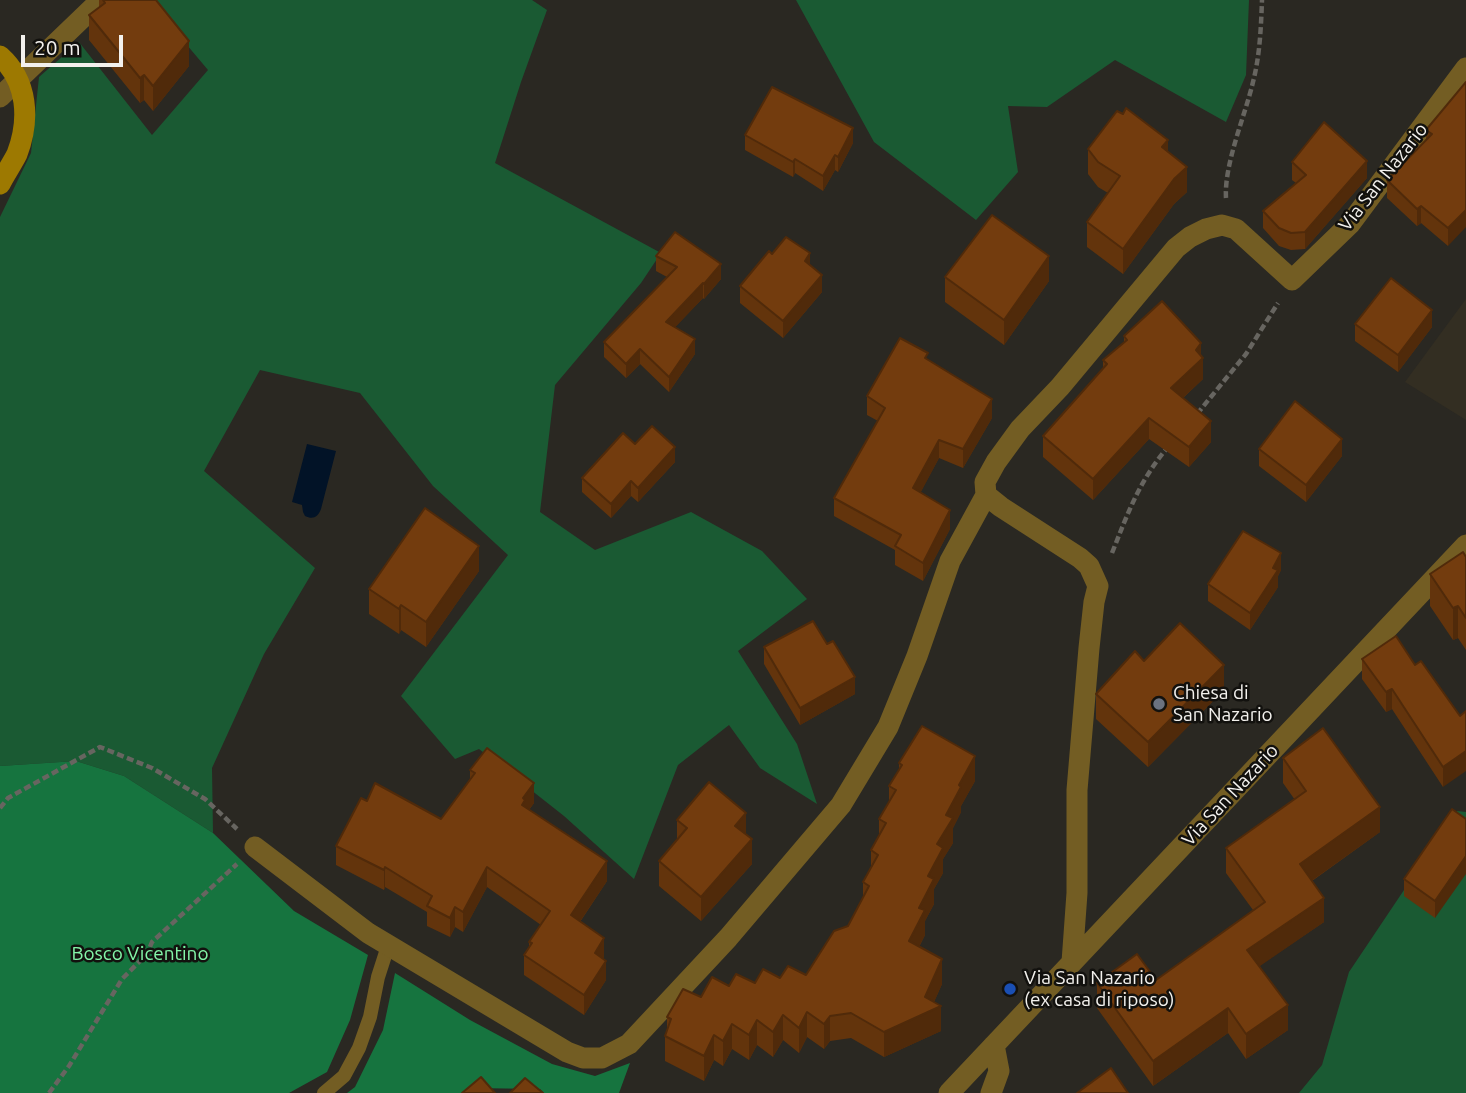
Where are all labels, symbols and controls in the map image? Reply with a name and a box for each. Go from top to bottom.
scale bar [24,21,126,65]
text: 20 m [34,35,81,59]
street label: Via San Nazario [1334,118,1432,236]
place label: Chiesa di San Nazario [1173,682,1273,726]
marker: Chiesa di San Nazario [1151,696,1167,712]
street label: Via San Nazario [1177,739,1283,851]
park label: Bosco Vicentino [71,943,209,965]
place label: Via San Nazario (ex casa di riposo) [1024,967,1174,1011]
marker: Via San Nazario (ex casa di riposo) [1002,981,1018,997]

